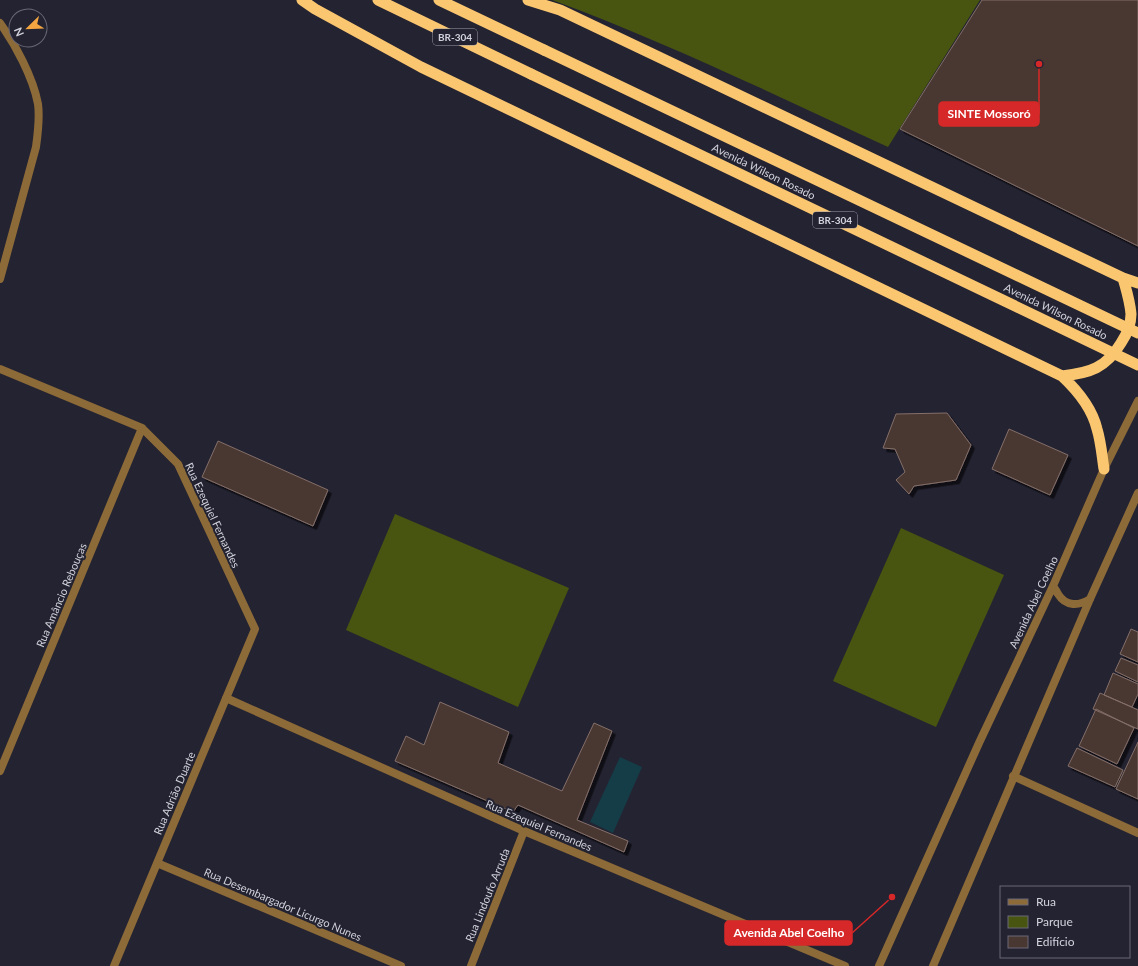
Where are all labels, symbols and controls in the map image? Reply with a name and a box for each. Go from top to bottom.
north arrow [8,8,48,48]
text: N [11,26,26,39]
road number: BR-304 [433,29,477,45]
callout: SINTE Mossoró [939,102,1039,126]
text: SINTE Mossoró [947,106,1031,121]
street label: Avenida Wilson Rosado [710,140,818,202]
road number: BR-304 [813,212,857,228]
street label: Avenida Wilson Rosado [1002,280,1110,342]
street label: Rua Ezequiel Fernandes [183,460,243,570]
street label: Rua Amâncio Rebouças [33,541,89,649]
street label: Avenida Abel Coelho [1006,554,1060,650]
street label: Rua Adrião Duarte [151,749,197,836]
street label: Rua Ezequiel Fernandes [484,797,594,853]
street label: Rua Lindoufo Arruda [462,846,512,944]
street label: Rua Desembargador Licurgo Nunes [202,865,364,943]
legend [1000,886,1130,958]
text: Rua [1036,894,1056,909]
text: Parque [1036,914,1073,929]
callout: Avenida Abel Coelho [725,921,852,945]
text: Avenida Abel Coelho [733,925,845,940]
text: Edifício [1036,934,1075,949]

